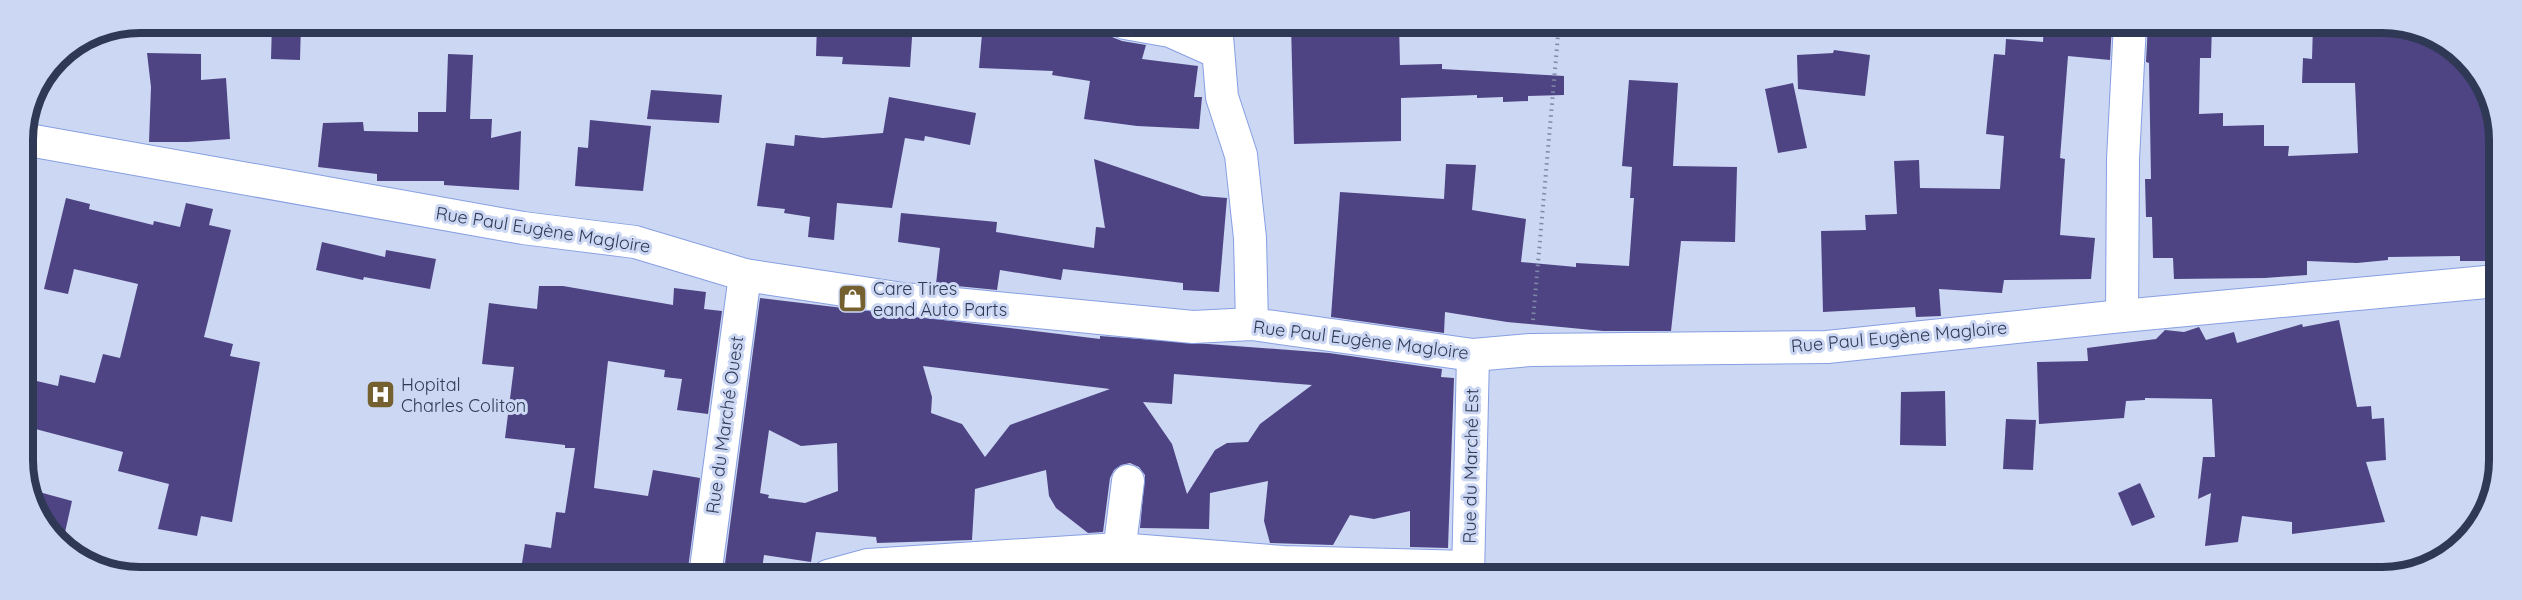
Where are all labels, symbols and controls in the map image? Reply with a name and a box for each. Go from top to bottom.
street label: Rue Paul Eugène Magloire [434,201,652,258]
place label: Care Tires eand Auto Parts [873,277,1007,321]
shop icon: Care Tires eand Auto Parts [836,283,868,315]
street label: Rue Paul Eugène Magloire [1252,315,1470,364]
street label: Rue Paul Eugène Magloire [1790,316,2008,357]
street label: Rue du Marché Ouest [701,335,748,515]
place label: Hopital Charles Coliton [401,373,526,417]
hospital icon: Hopital Charles Coliton [364,379,396,411]
street label: Rue du Marché Est [1458,388,1483,544]

